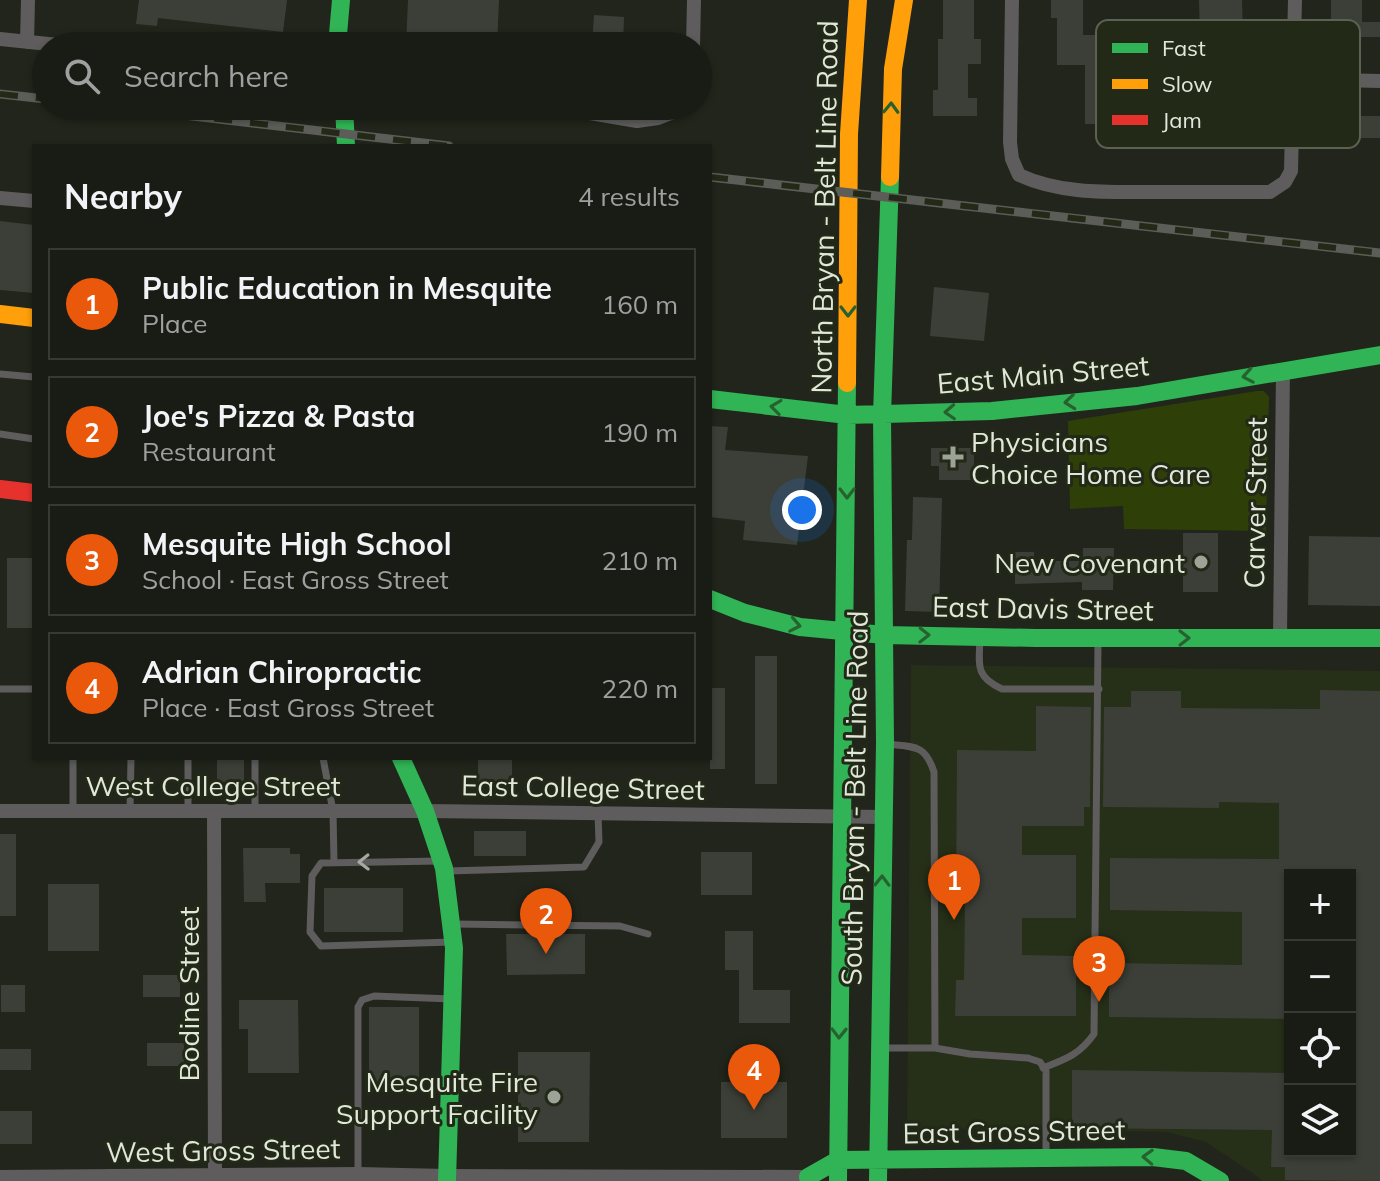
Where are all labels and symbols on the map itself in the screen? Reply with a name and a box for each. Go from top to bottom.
street label: North Bryan - Belt Line Road [803,20,845,394]
legend [1096,20,1360,148]
text: Fast [1162,34,1206,62]
text: Slow [1162,70,1212,98]
one-way arrow [883,101,900,114]
text: Jam [1162,106,1202,134]
one-way arrow [839,305,857,318]
street label: East Main Street [936,347,1151,401]
one-way arrow [1241,367,1254,384]
one-way arrow [1063,394,1076,411]
one-way arrow [769,399,783,416]
one-way arrow [943,404,956,421]
street label: Carver Street [1236,417,1274,589]
place label: Physicians Choice Home Care [971,424,1211,491]
marker: Physicians Choice Home Care [942,446,964,468]
one-way arrow [838,487,856,500]
your location [782,490,822,530]
place label: New Covenant [994,545,1185,580]
marker: New Covenant [1192,553,1210,571]
street label: East Davis Street [932,589,1154,627]
street label: South Bryan - Belt Line Road [833,610,875,986]
one-way arrow [788,615,802,632]
one-way arrow [918,627,931,644]
one-way arrow [1178,629,1191,646]
street label: East College Street [461,767,705,807]
street label: West College Street [85,768,341,803]
one-way arrow [357,853,370,871]
pin: 1 [928,854,980,920]
one-way arrow [874,874,891,887]
pin: 2 [520,888,572,954]
street label: Bodine Street [171,906,206,1081]
pin: 3 [1073,936,1125,1002]
one-way arrow [830,1027,848,1040]
pin: 4 [728,1044,780,1110]
place label: Mesquite Fire Support Facility [336,1064,538,1131]
marker: Mesquite Fire Support Facility [545,1088,563,1106]
street label: East Gross Street [902,1112,1126,1150]
street label: West Gross Street [105,1130,341,1170]
one-way arrow [1141,1149,1154,1166]

